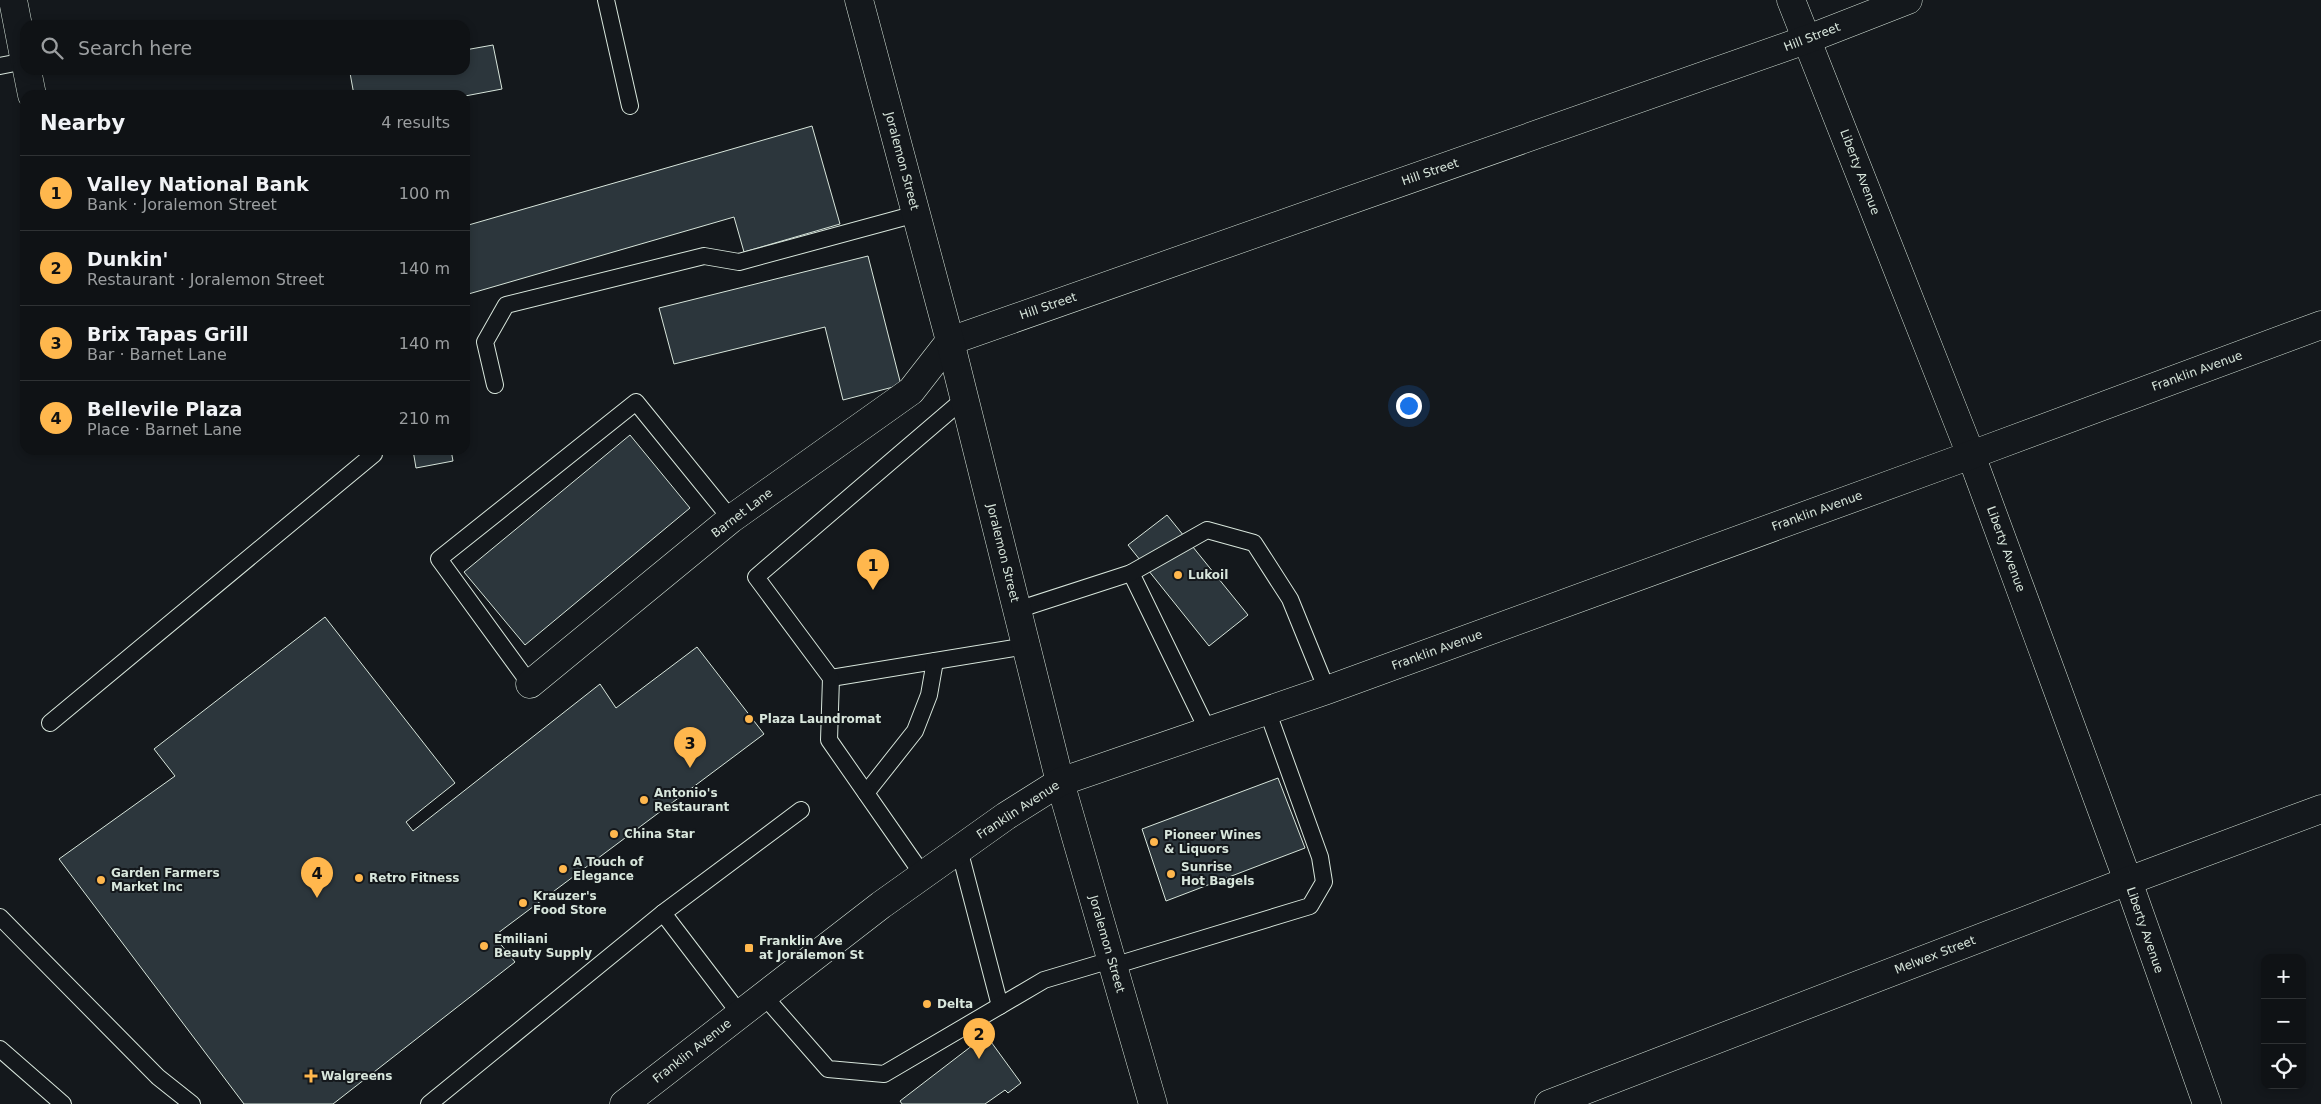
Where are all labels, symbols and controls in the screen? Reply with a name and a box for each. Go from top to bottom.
search box [20,20,470,75]
street label: Hill Street [1782,20,1842,54]
icon: search [38,34,66,62]
text: Search here [78,37,192,59]
street label: Joralemon Street [882,110,922,212]
text: Nearby [40,111,125,135]
text: 4 results [381,113,450,132]
street label: Liberty Avenue [1837,127,1883,217]
street label: Hill Street [1400,156,1461,188]
text: Valley National Bank [87,173,309,195]
text: 1 [50,184,62,203]
text: 100 m [399,184,450,203]
text: Bank · Joralemon Street [87,195,277,214]
text: Dunkin' [87,248,168,270]
text: 2 [50,259,62,278]
text: 140 m [399,259,450,278]
text: Restaurant · Joralemon Street [87,270,324,289]
street label: Hill Street [1018,290,1079,322]
text: Brix Tapas Grill [87,323,248,345]
text: 3 [50,334,62,353]
text: 140 m [399,334,450,353]
text: Bar · Barnet Lane [87,345,227,364]
street label: Franklin Avenue [2150,348,2244,394]
your location [1396,393,1422,419]
text: Bellevile Plaza [87,398,242,420]
text: 4 [50,409,62,428]
text: 210 m [399,409,450,428]
text: Place · Barnet Lane [87,420,242,439]
street label: Barnet Lane [709,485,775,541]
street label: Franklin Avenue [1770,488,1864,534]
street label: Joralemon Street [984,501,1022,604]
street label: Liberty Avenue [1984,504,2028,594]
pin: 1 [857,549,889,590]
place label: Lukoil [1188,568,1228,582]
marker: Lukoil [1172,569,1184,581]
street label: Franklin Avenue [1390,627,1484,673]
place label: Plaza Laundromat [759,712,881,726]
marker: Plaza Laundromat [743,713,755,725]
pin: 3 [674,727,706,768]
street label: Franklin Avenue [974,778,1062,842]
place label: Antonio's Restaurant [654,786,729,814]
marker: Antonio's Restaurant [638,794,650,806]
place label: China Star [624,827,695,841]
marker: China Star [608,828,620,840]
place label: Pioneer Wines & Liquors [1164,828,1261,856]
marker: Pioneer Wines & Liquors [1148,836,1160,848]
place label: A Touch of Elegance [573,855,644,883]
pin: 4 [301,857,333,898]
place label: Sunrise Hot Bagels [1181,860,1254,888]
marker: A Touch of Elegance [557,863,569,875]
place label: Garden Farmers Market Inc [111,866,220,894]
marker: Sunrise Hot Bagels [1165,868,1177,880]
place label: Retro Fitness [369,871,459,885]
marker: Retro Fitness [353,872,365,884]
marker: Garden Farmers Market Inc [95,874,107,886]
street label: Liberty Avenue [2124,885,2166,975]
place label: Krauzer's Food Store [533,889,607,917]
street label: Joralemon Street [1086,893,1128,995]
marker: Krauzer's Food Store [517,897,529,909]
place label: Emiliani Beauty Supply [494,932,592,960]
street label: Melwex Street [1893,933,1978,977]
place label: Franklin Ave at Joralemon St [759,934,864,962]
marker: Emiliani Beauty Supply [478,940,490,952]
marker: Franklin Ave at Joralemon St [743,942,755,954]
map controls [2261,954,2306,1089]
button: + [2261,954,2306,999]
place label: Delta [937,997,973,1011]
marker: Delta [921,998,933,1010]
button: − [2261,999,2306,1044]
street label: Franklin Avenue [650,1016,734,1086]
pin: 2 [963,1018,995,1059]
button: locate [2261,1044,2306,1089]
place label: Walgreens [321,1069,393,1083]
marker: Walgreens [305,1070,317,1082]

